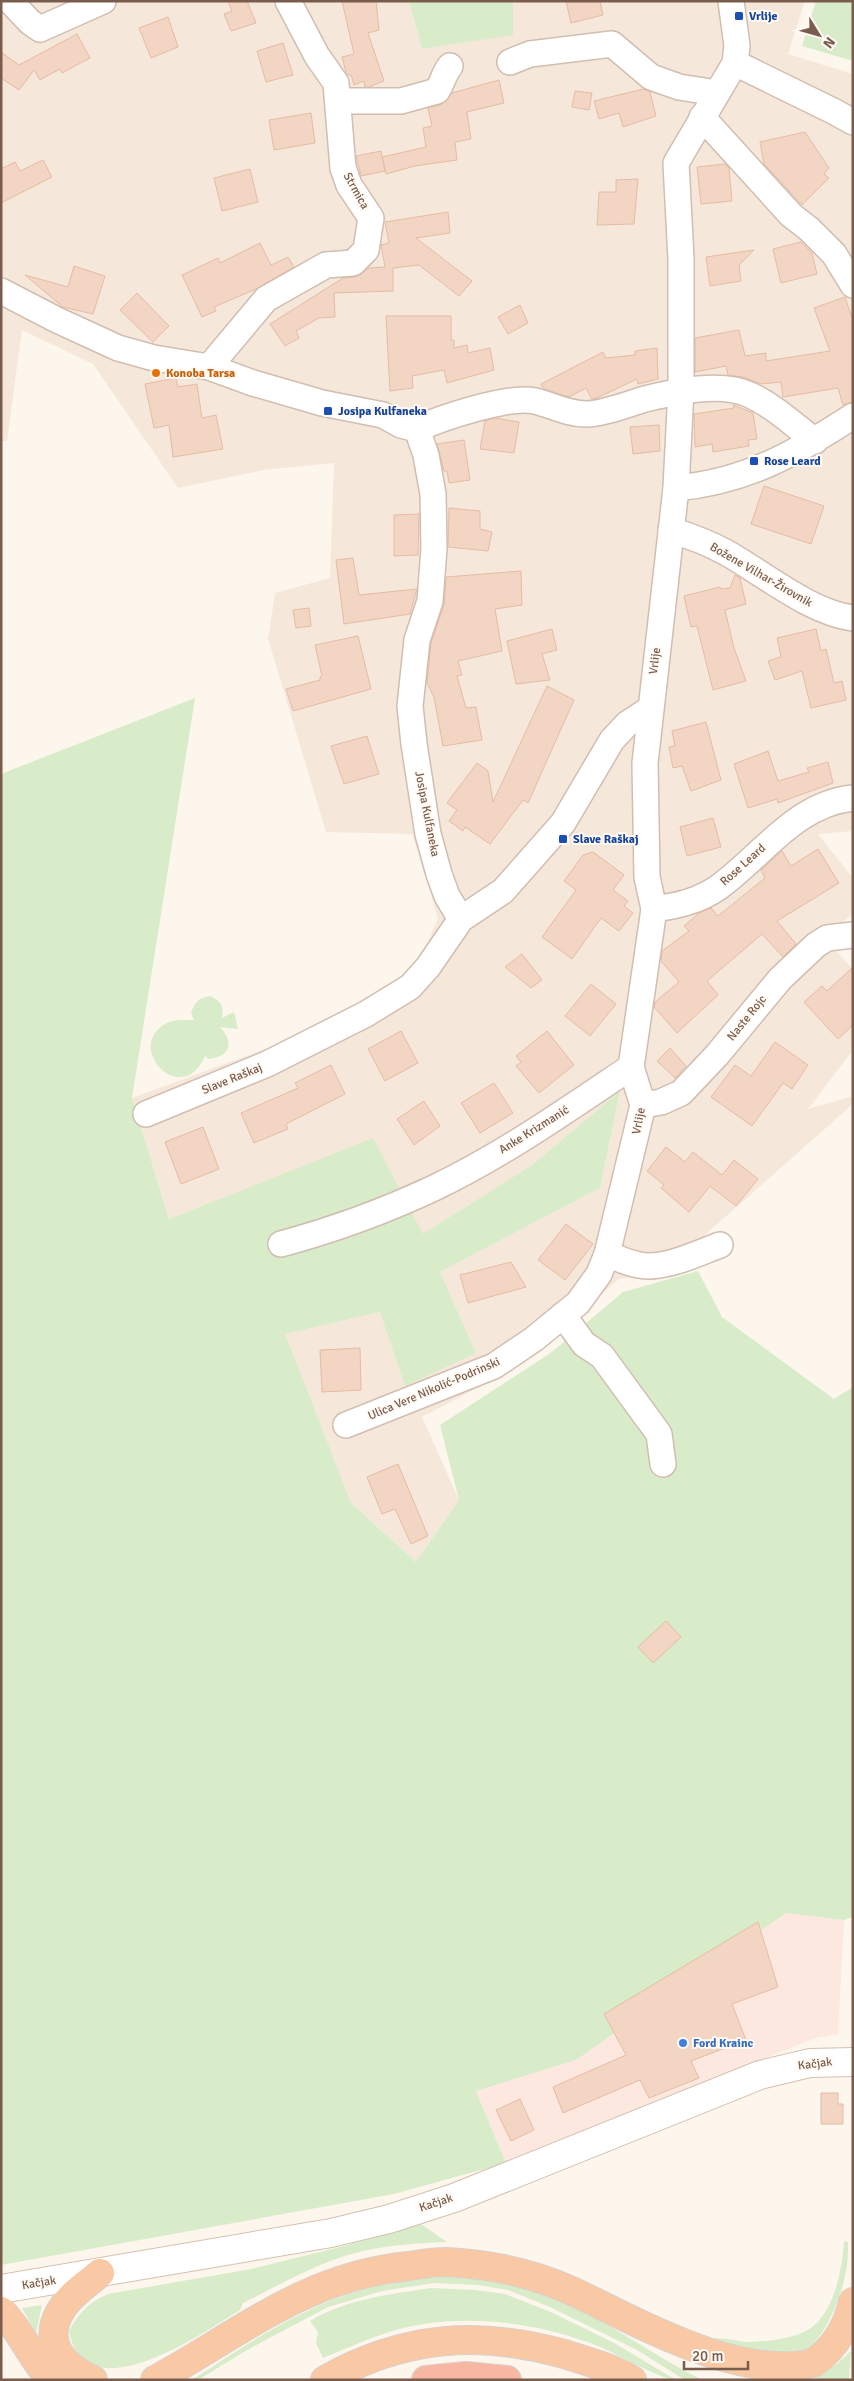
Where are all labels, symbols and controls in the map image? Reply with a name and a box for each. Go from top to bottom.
place label: Vrlije [749,9,778,24]
marker: Vrlije [733,10,745,22]
north arrow [794,10,844,60]
text: N [819,34,839,52]
street label: Strmica [340,170,372,212]
place label: Konoba Tarsa [166,366,235,381]
marker: Konoba Tarsa [150,367,162,379]
place label: Josipa Kulfaneka [338,404,427,419]
marker: Josipa Kulfaneka [322,405,334,417]
place label: Rose Leard [764,454,821,469]
marker: Rose Leard [748,455,760,467]
street label: Božene Vilhar-Žirovnik [707,540,815,610]
street label: Vrlije [646,647,664,675]
street label: Josipa Kulfaneka [411,770,443,858]
place label: Slave Raškaj [573,832,639,847]
marker: Slave Raškaj [557,833,569,845]
street label: Rose Leard [717,841,769,889]
street label: Naste Rojc [724,992,770,1044]
street label: Slave Raškaj [200,1060,264,1098]
street label: Anke Krizmanić [496,1102,572,1158]
street label: Vrlije [629,1106,649,1136]
street label: Ulica Vere Nikolić-Podrinski [366,1354,502,1424]
place label: Ford Krainc [693,2036,753,2051]
marker: Ford Krainc [677,2037,689,2049]
street label: Kačjak [797,2054,833,2074]
street label: Kačjak [417,2191,455,2215]
street label: Kačjak [21,2273,57,2293]
scale bar [684,2338,748,2370]
text: 20 m [692,2347,723,2365]

